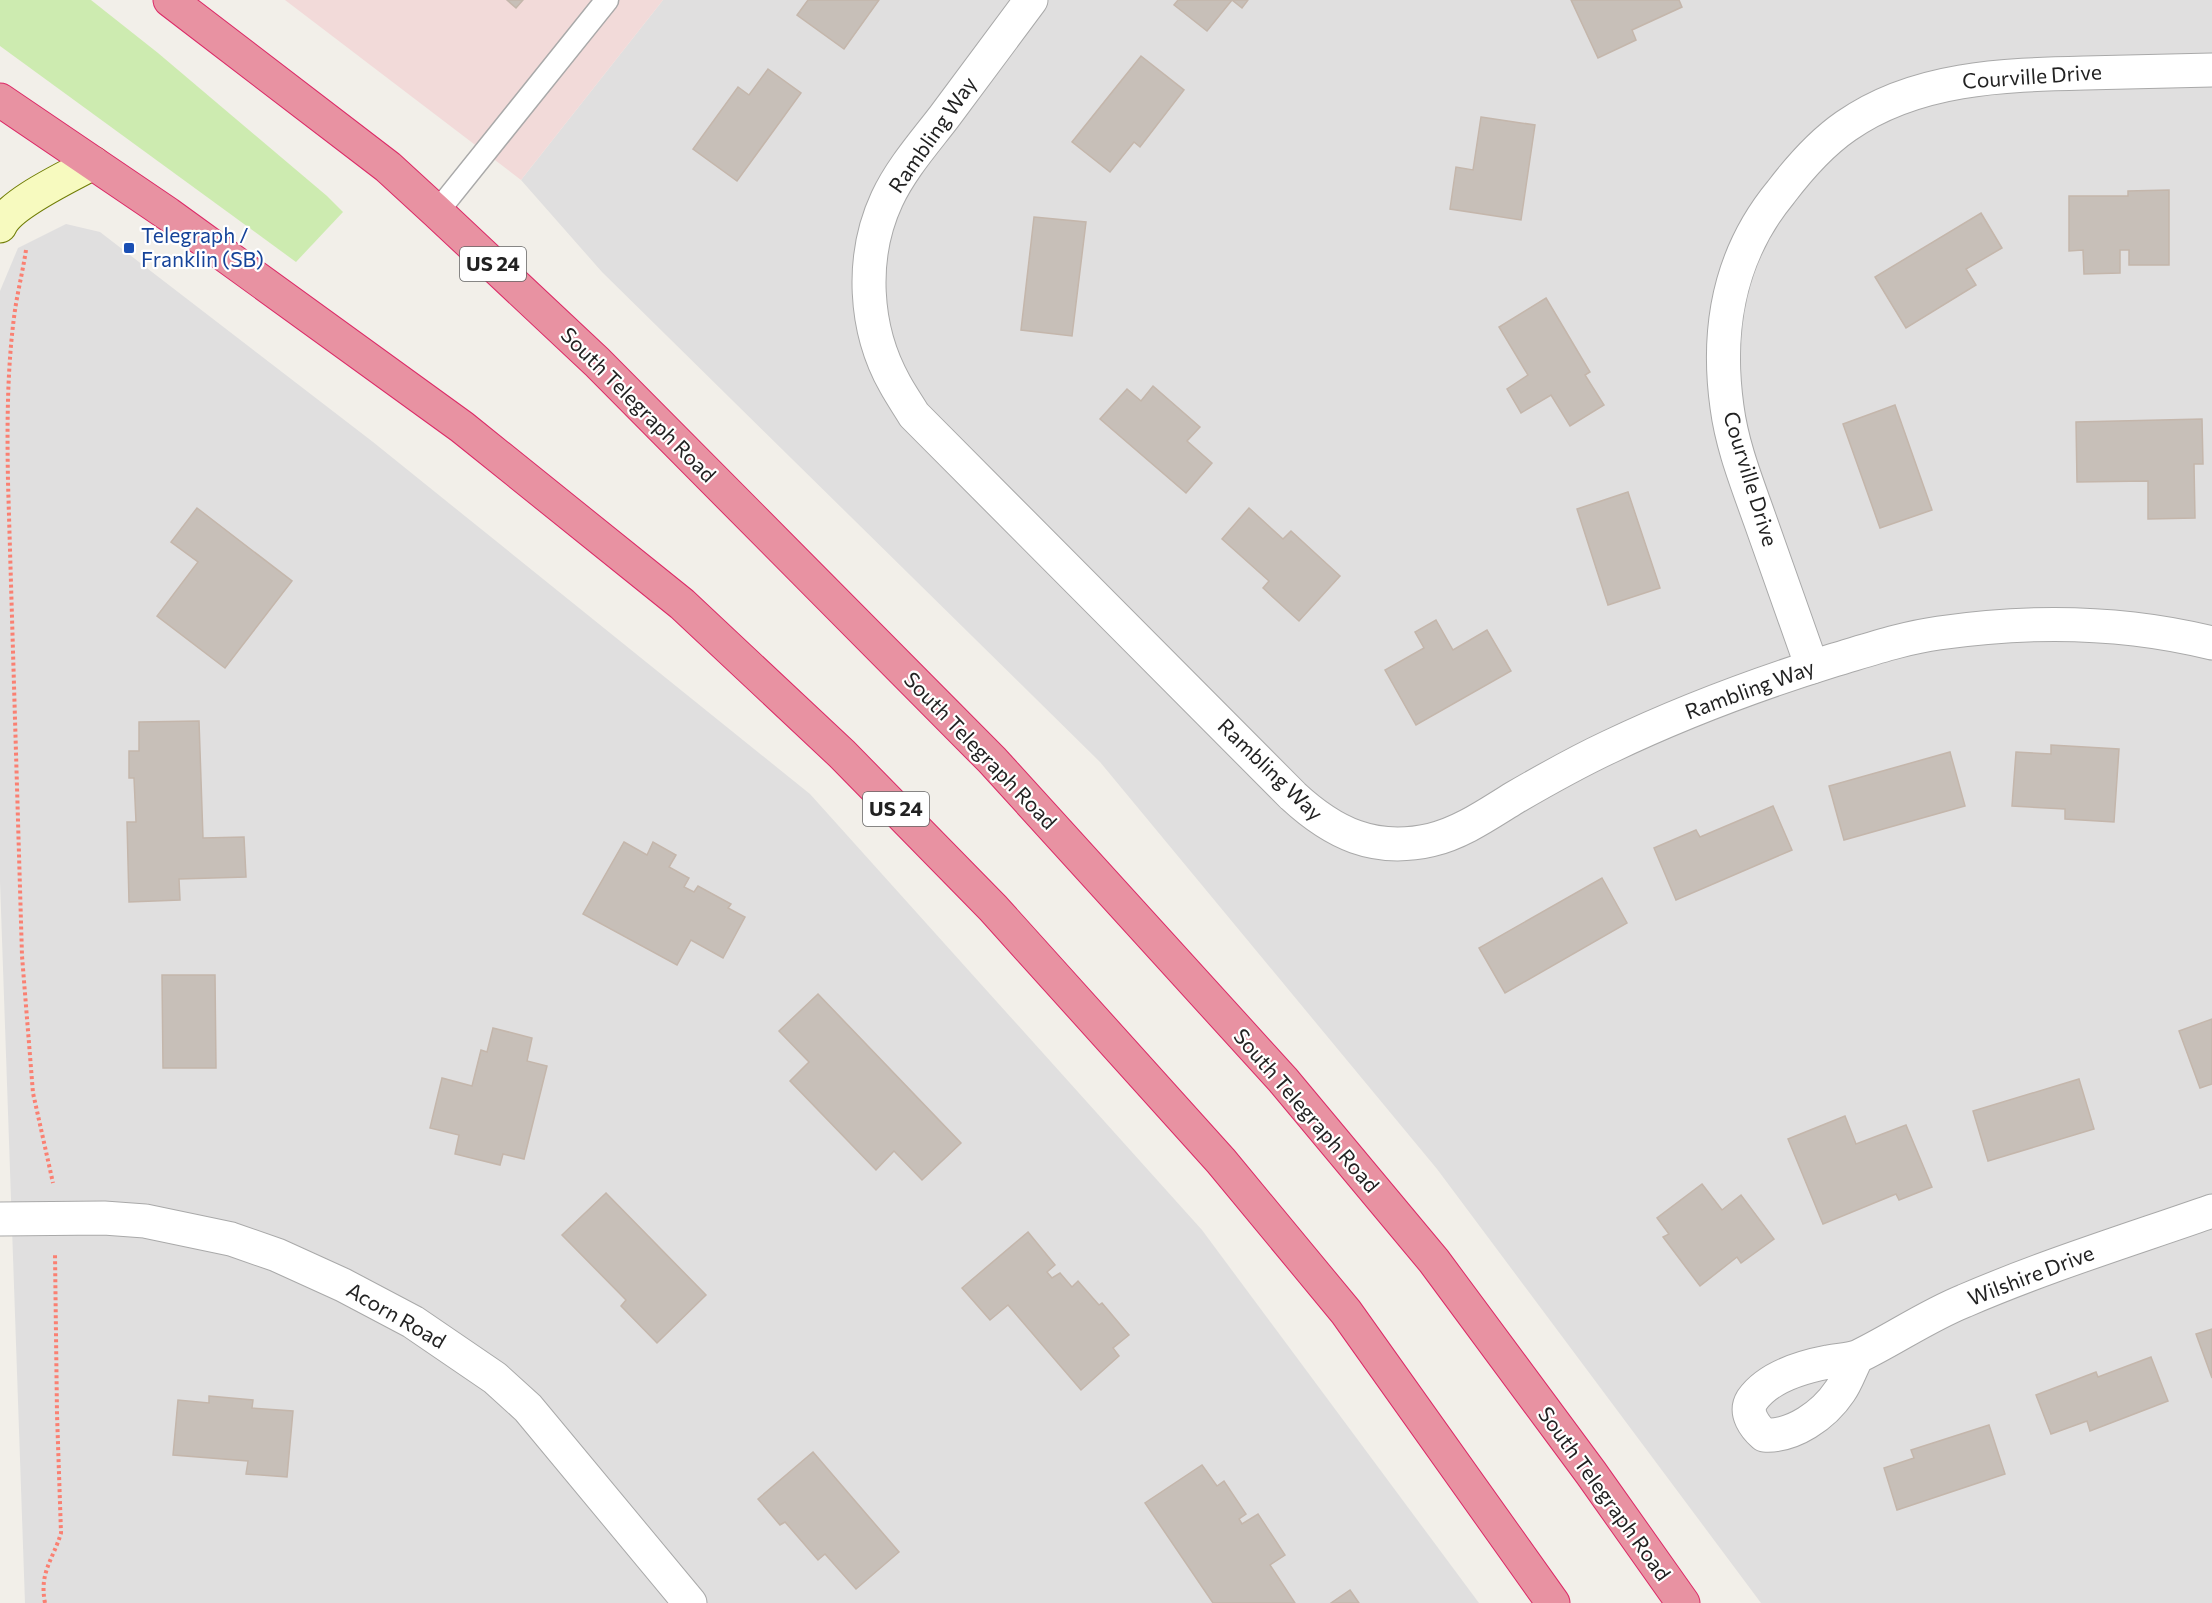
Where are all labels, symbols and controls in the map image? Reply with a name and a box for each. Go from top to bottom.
street label: Courville Drive [1961,58,2102,93]
street label: Rambling Way [883,71,981,197]
place label: Telegraph / Franklin (SB) [141,222,264,271]
marker: Telegraph / Franklin (SB) [122,241,136,255]
road number: US 24 [460,247,526,281]
street label: South Telegraph Road [556,321,722,487]
street label: Courville Drive [1719,408,1784,549]
street label: Rambling Way [1681,654,1818,724]
street label: South Telegraph Road [900,666,1063,834]
street label: Rambling Way [1213,713,1329,825]
road number: US 24 [863,792,929,826]
street label: South Telegraph Road [1229,1023,1385,1197]
street label: Wilshire Drive [1964,1239,2097,1310]
street label: Acorn Road [343,1276,451,1353]
street label: South Telegraph Road [1534,1401,1677,1585]

